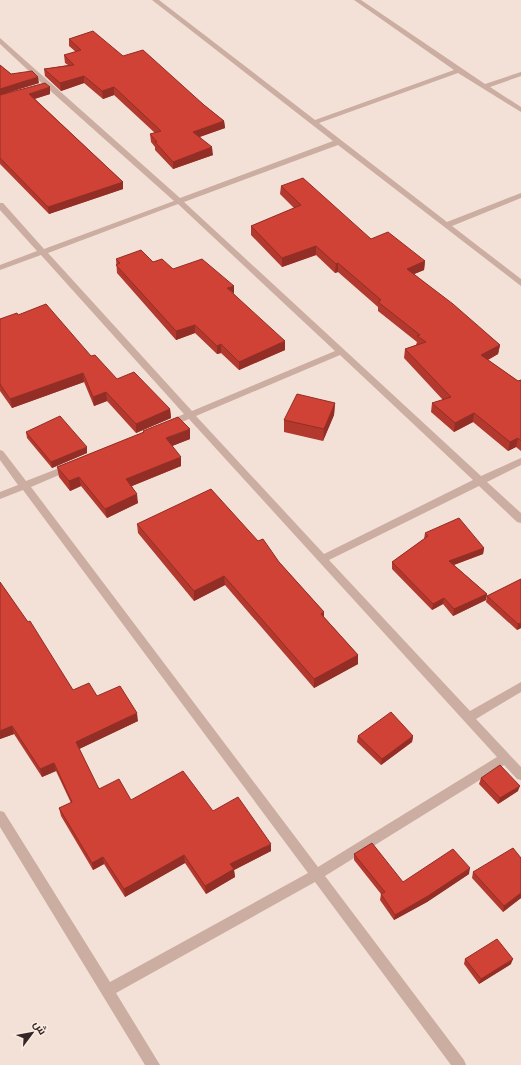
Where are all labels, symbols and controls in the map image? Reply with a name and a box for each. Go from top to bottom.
north arrow [12,1013,52,1053]
text: ش [31,1018,50,1037]

